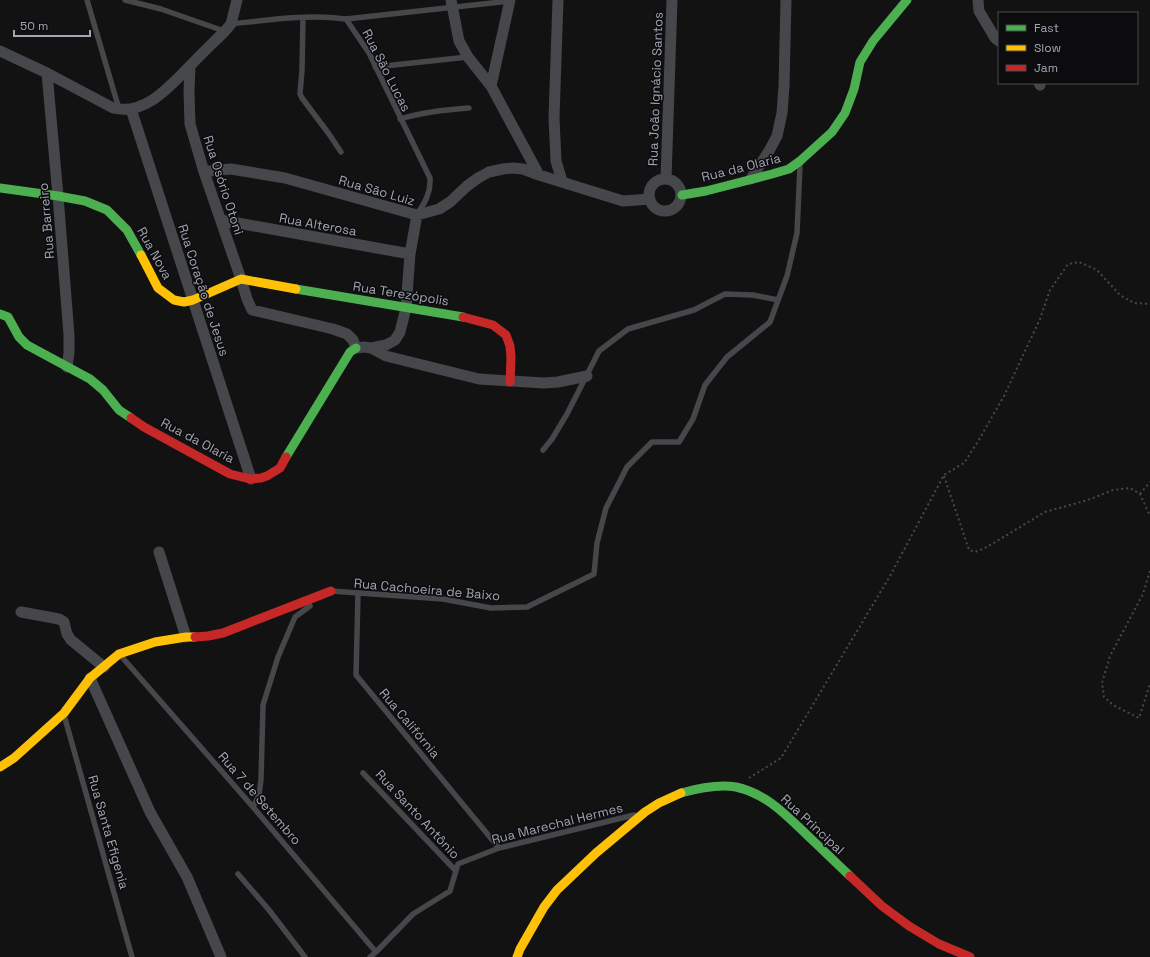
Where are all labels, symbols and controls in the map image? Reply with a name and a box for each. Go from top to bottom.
scale bar [14,12,90,38]
street label: Rua João Ignácio Santos [644,12,667,166]
legend [998,12,1138,84]
text: 50 m [20,18,48,34]
text: Fast [1034,20,1059,36]
street label: Rua São Lucas [358,26,415,115]
text: Slow [1034,40,1061,56]
text: Jam [1034,60,1058,76]
street label: Rua Osório Otoni [199,133,248,237]
street label: Rua da Olaria [700,149,783,186]
street label: Rua São Luiz [337,171,417,210]
street label: Rua Barreiro [35,182,58,260]
street label: Rua Alterosa [278,209,359,240]
street label: Rua Coração de Jesus [174,222,233,359]
street label: Rua Nova [133,224,176,283]
street label: Rua Terezópolis [352,278,450,309]
street label: Rua da Olaria [158,414,238,467]
street label: Rua Cachoeira de Baixo [353,575,501,604]
street label: Rua Califórnia [375,685,444,762]
street label: Rua 7 de Setembro [214,748,305,848]
street label: Rua Santo Antônio [372,766,463,863]
street label: Rua Santa Efigenia [84,773,133,891]
street label: Rua Principal [777,791,848,858]
street label: Rua Marechal Hermes [490,799,625,848]

